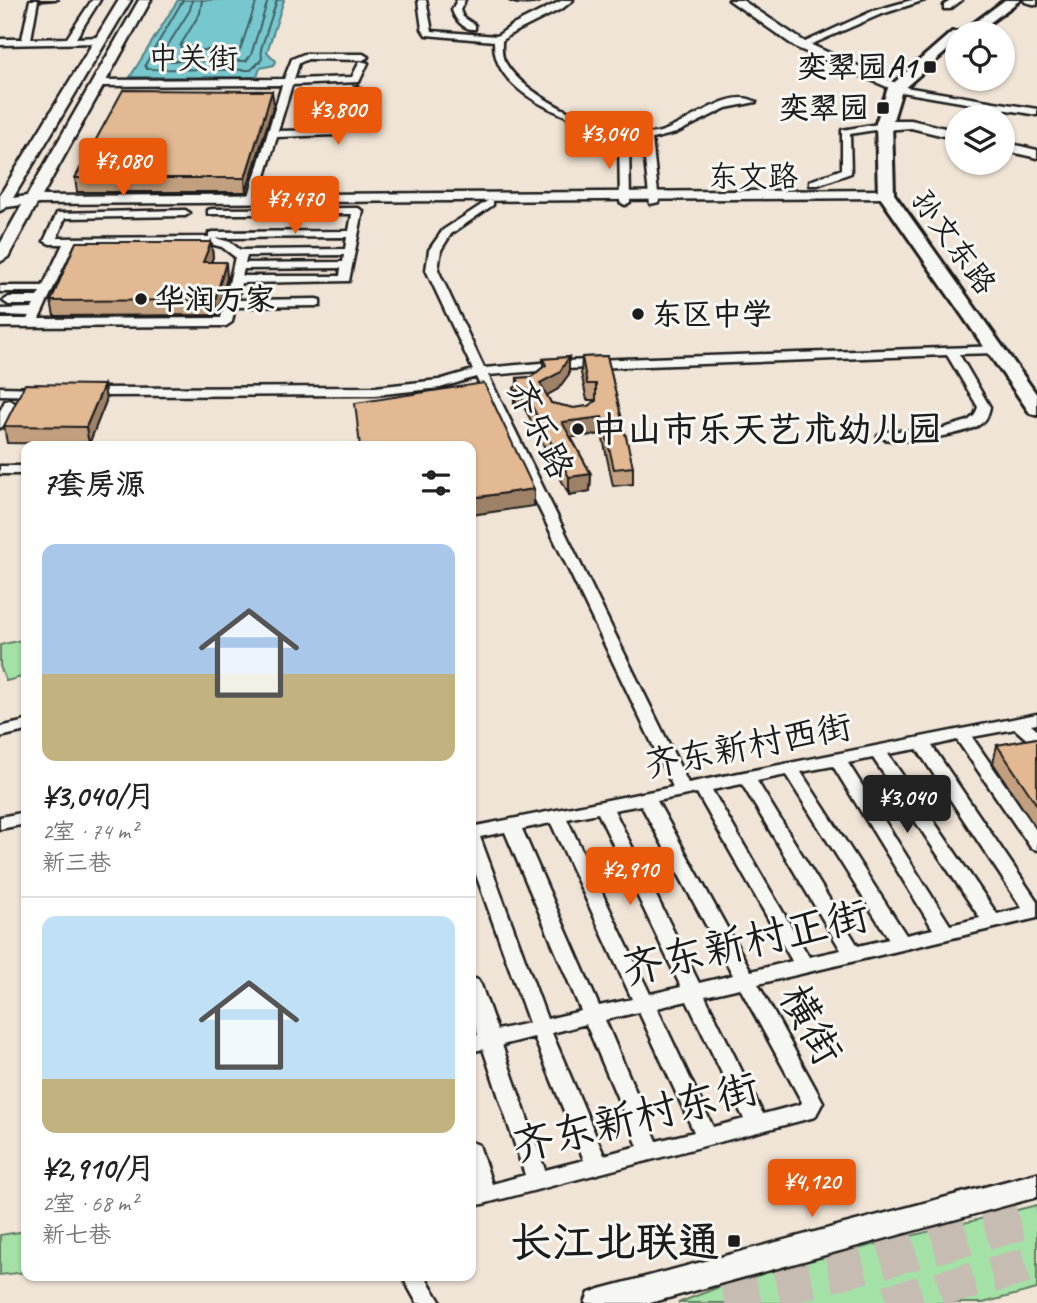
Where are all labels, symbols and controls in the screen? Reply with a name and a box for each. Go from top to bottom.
map controls [945,21,1015,175]
button: locate [945,21,1015,91]
street label: 中关街 [148,39,238,77]
place label: 奕翠园A1 [797,48,919,86]
marker: 奕翠园A1 [922,59,938,75]
pin: ¥3,800 [281,88,395,147]
place label: 奕翠园 [779,89,869,127]
text: ¥3,800 [310,95,366,124]
marker: 奕翠园 [875,100,891,116]
button: layers [945,105,1015,175]
pin: ¥3,040 [552,111,666,171]
text: ¥3,040 [581,119,637,148]
pin: ¥7,080 [66,138,180,198]
text: ¥7,080 [95,146,151,175]
street label: 东文路 [708,157,798,195]
pin: ¥7,470 [238,176,352,236]
street label: 孙文东路 [903,182,1005,302]
text: ¥7,470 [267,184,323,213]
place label: 华润万家 [155,280,275,318]
marker: 华润万家 [133,291,149,307]
place label: 东区中学 [652,295,772,333]
marker: 东区中学 [630,306,646,322]
street label: 齐乐路 [497,372,584,486]
place label: 中山市乐天艺术幼儿园 [592,407,942,452]
marker: 中山市乐天艺术幼儿园 [570,421,586,437]
icon: filters [417,464,455,502]
text: 7套房源 [42,465,145,503]
icon: home [186,590,312,716]
street label: 齐东新村西街 [641,703,855,788]
pin: ¥3,040 [850,776,964,835]
text: ¥3,040/月 [42,777,155,815]
text: ¥3,040 [879,783,935,812]
text: 2室 · 74 m² [42,817,137,846]
text: 新三巷 [42,848,111,877]
pin: ¥2,910 [573,848,687,907]
text: ¥2,910 [602,855,658,884]
street label: 齐东新村正街 [617,888,874,997]
icon: home [186,962,312,1088]
street label: 横街 [767,975,854,1074]
street label: 齐东新村东街 [507,1061,764,1174]
text: ¥2,910/月 [42,1149,155,1187]
pin: ¥4,120 [755,1160,869,1219]
text: ¥4,120 [784,1167,840,1196]
text: 2室 · 68 m² [42,1189,137,1218]
place label: 长江北联通 [510,1216,720,1269]
text: 新七巷 [42,1220,111,1249]
marker: 长江北联通 [726,1233,742,1249]

